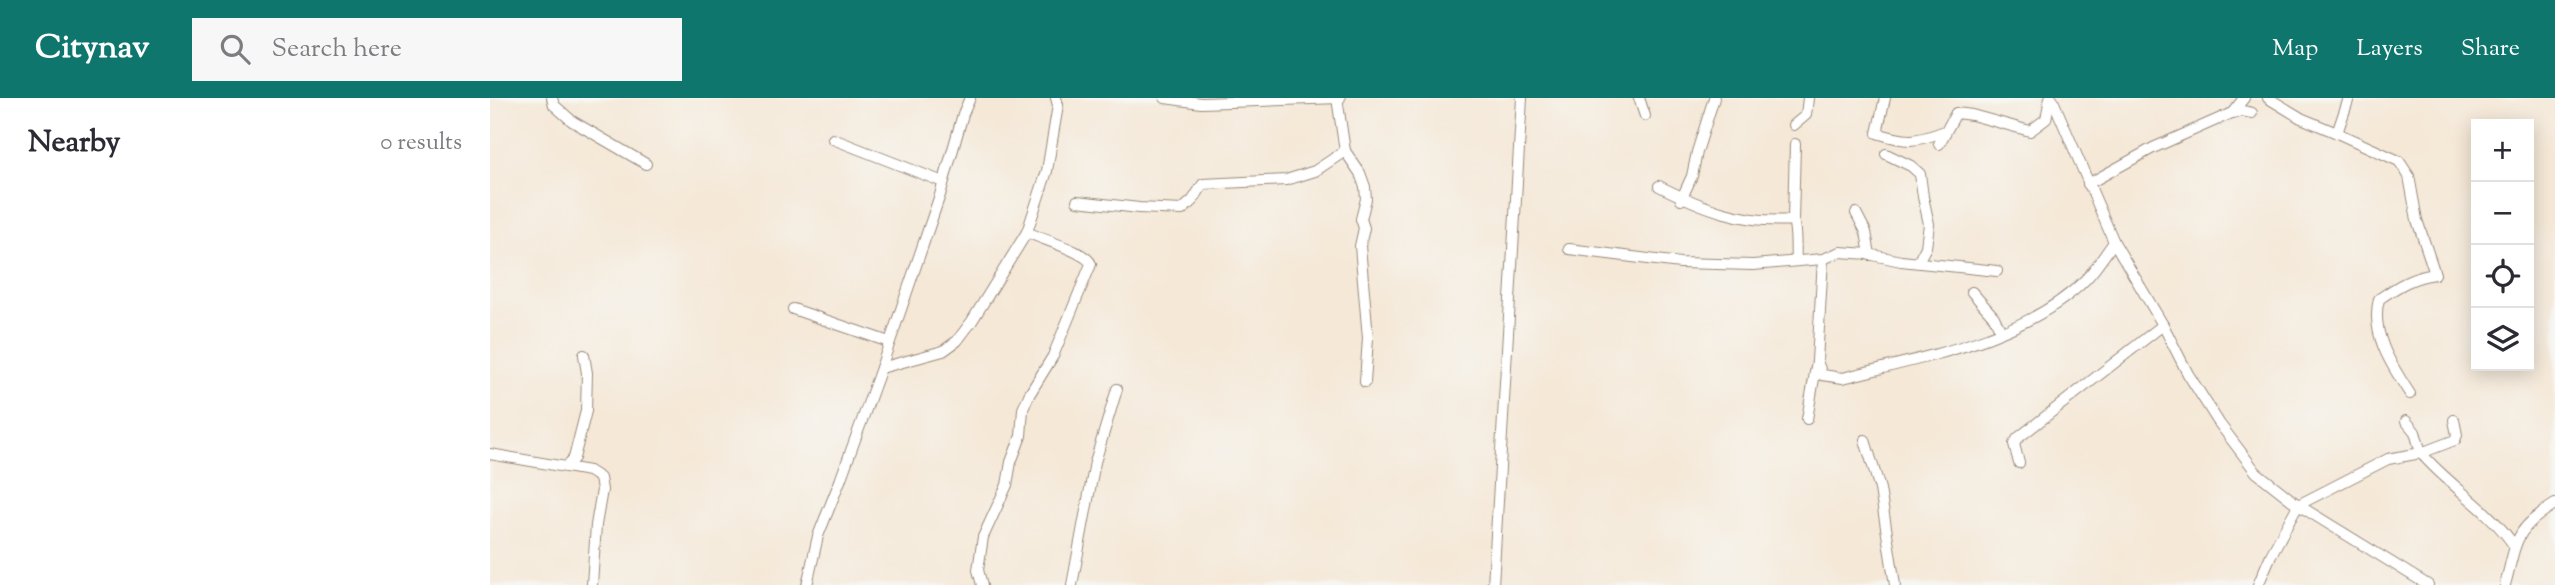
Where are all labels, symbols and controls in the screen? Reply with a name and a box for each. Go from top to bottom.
search box [192,18,682,81]
text: Citynav [35,25,150,73]
icon: search [216,30,254,68]
text: Search here [272,31,402,68]
text: Map [2272,32,2318,66]
text: Layers [2356,32,2423,66]
text: Share [2461,32,2520,66]
map controls [2471,119,2534,371]
button: + [2471,119,2534,182]
text: Nearby [28,122,120,165]
text: 0 results [380,127,462,160]
button: − [2471,182,2534,245]
button: locate [2471,245,2534,308]
button: layers [2471,308,2534,371]

